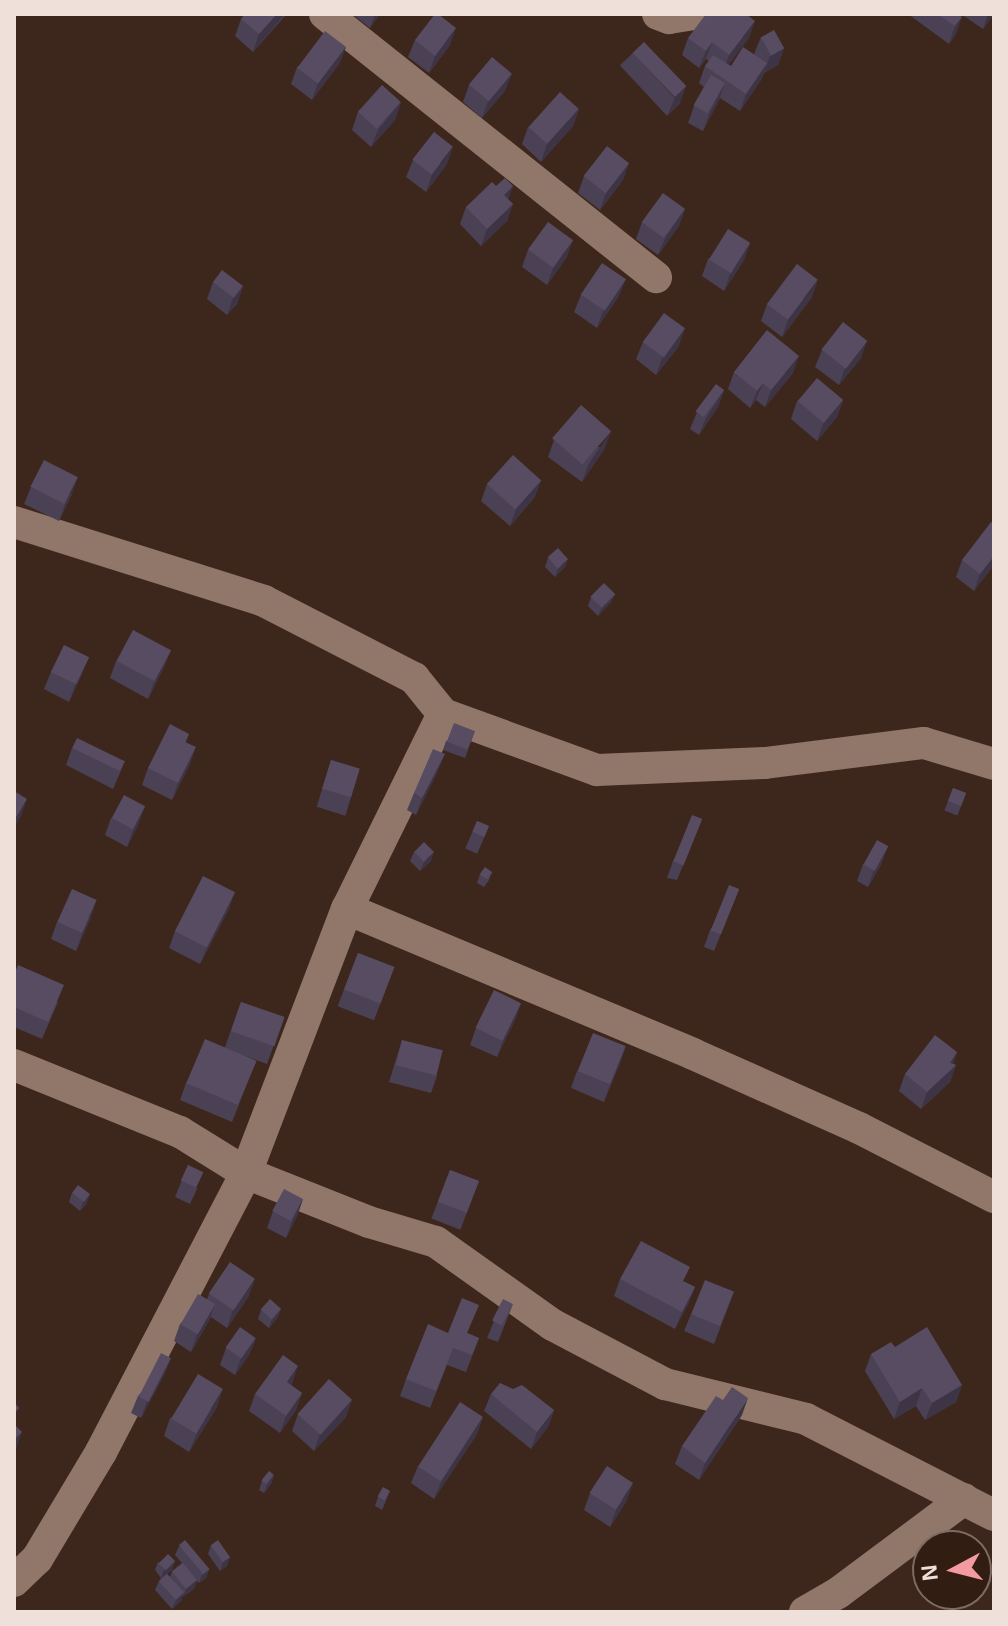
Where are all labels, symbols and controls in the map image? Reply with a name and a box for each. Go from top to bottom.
north arrow [912,1530,992,1610]
text: N [916,1563,943,1582]

